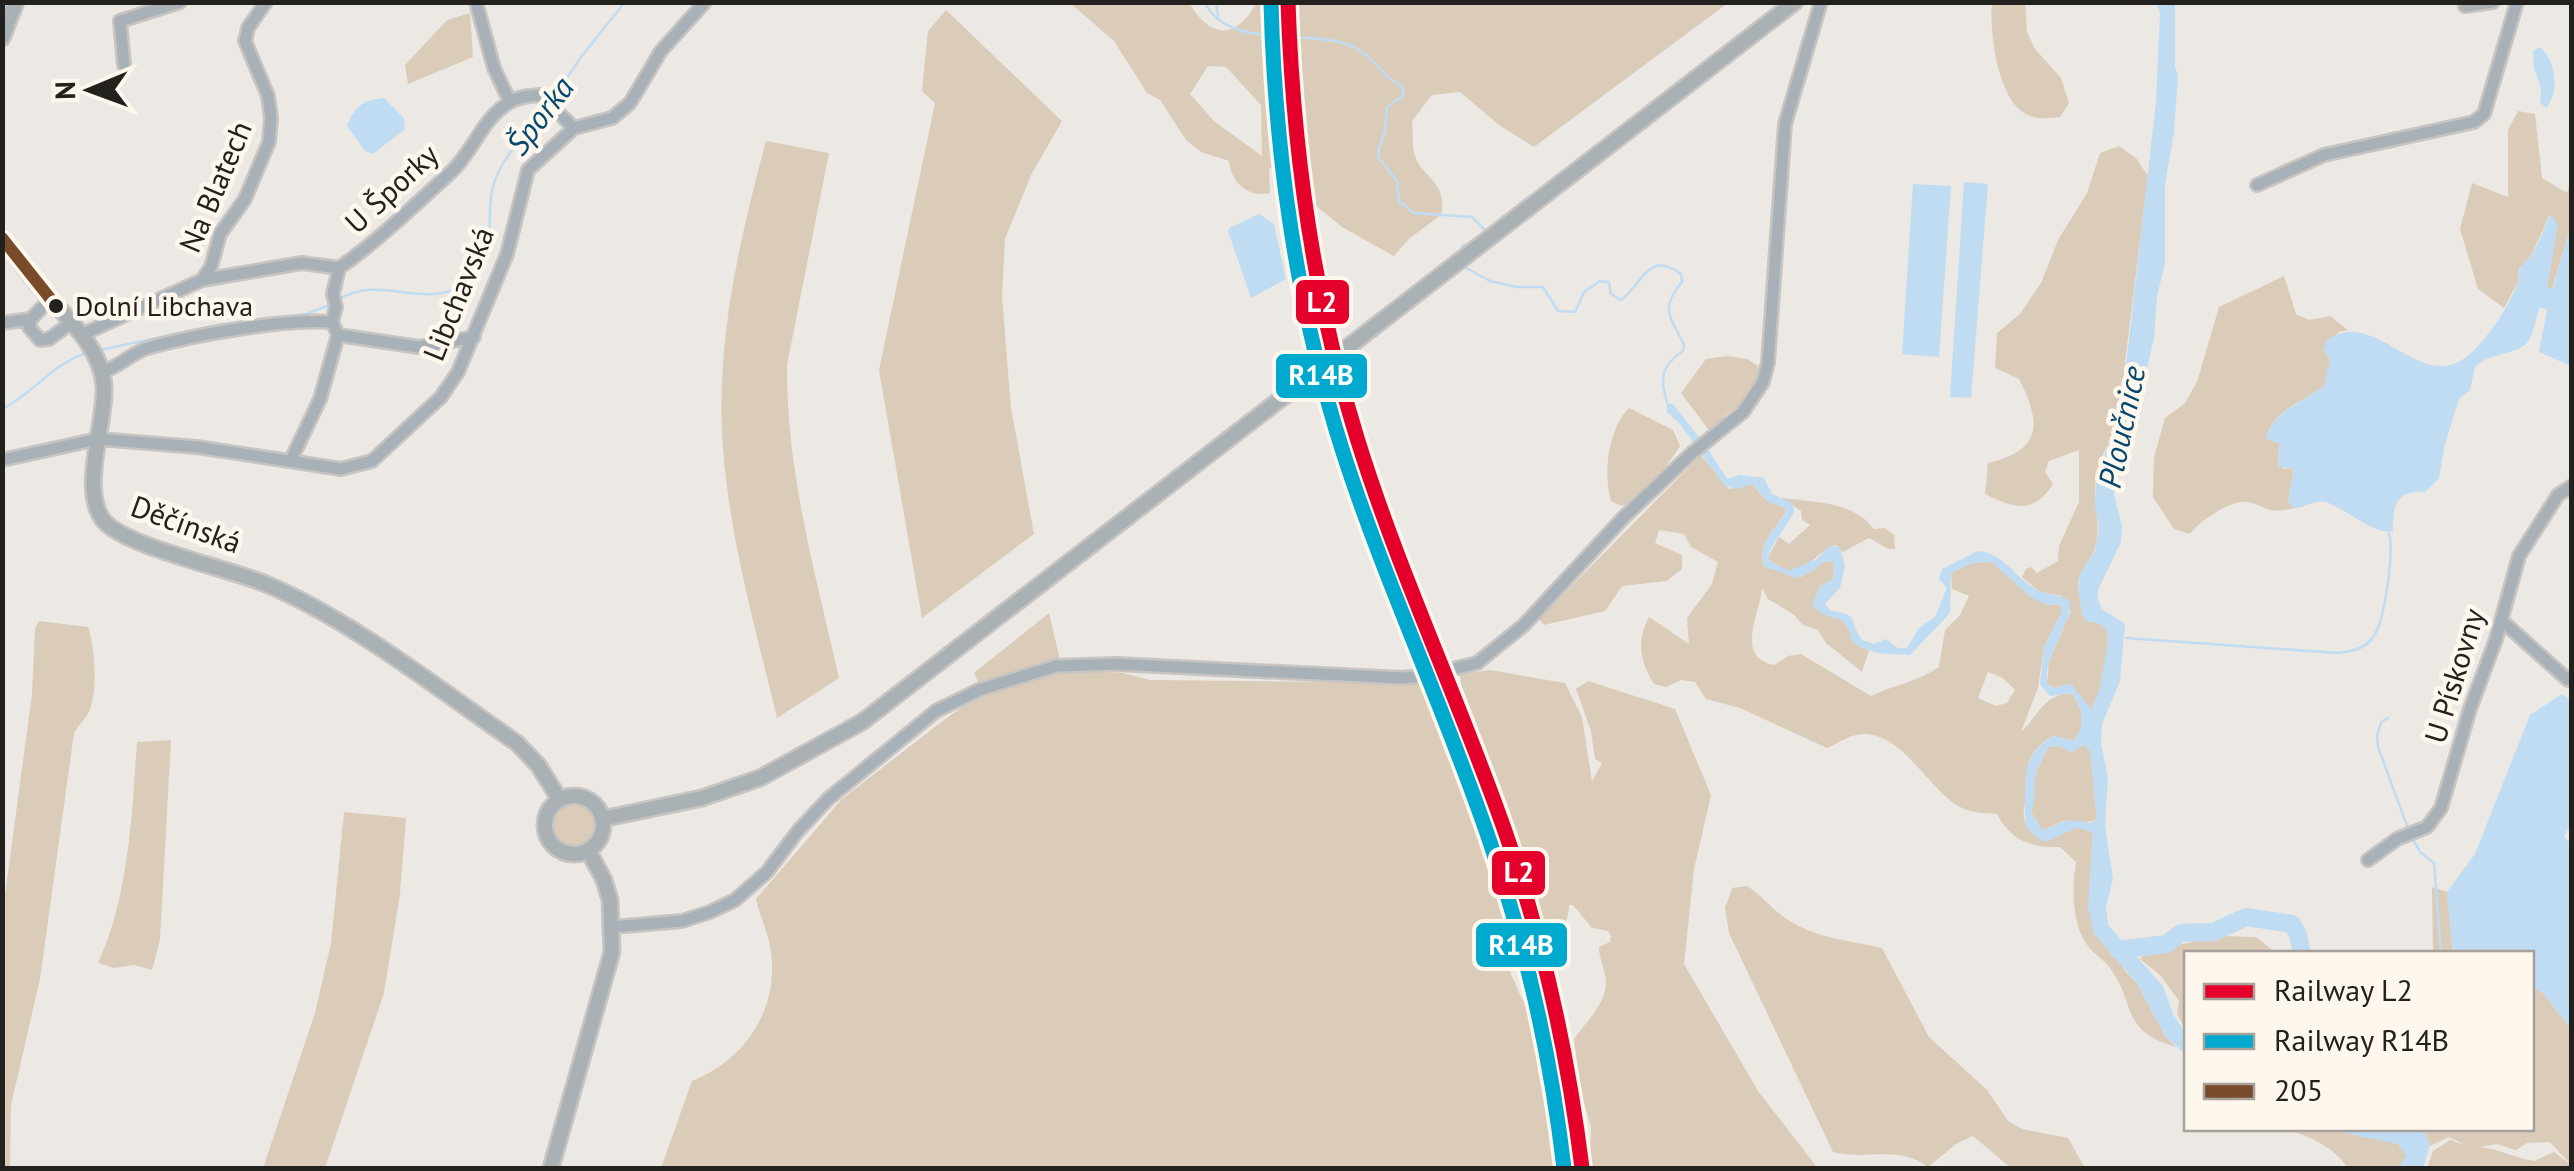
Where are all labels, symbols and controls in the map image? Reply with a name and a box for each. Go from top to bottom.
north arrow [40,40,140,140]
water label: Šporka [496,67,583,163]
text: N [46,81,83,100]
street label: Na Blatech [170,115,260,258]
street label: U Šporky [336,135,446,241]
street label: Libchavská [413,221,502,366]
line badge: L2 [1294,278,1351,326]
text: L2 [1307,283,1337,320]
place label: Dolní Libchava [75,287,253,324]
marker: Dolní Libchava [46,296,66,316]
line badge: R14B [1274,352,1369,400]
text: R14B [1288,356,1354,393]
water label: Ploučnice [2088,362,2154,492]
street label: Děčínská [126,486,247,561]
street label: U Pískovny [2415,604,2492,748]
line badge: L2 [1490,849,1547,897]
text: L2 [1504,853,1534,890]
line badge: R14B [1474,921,1569,969]
text: R14B [1488,926,1554,963]
legend [2184,951,2534,1131]
text: Railway L2 [2274,970,2413,1009]
text: Railway R14B [2274,1020,2449,1059]
text: 205 [2274,1070,2323,1109]

